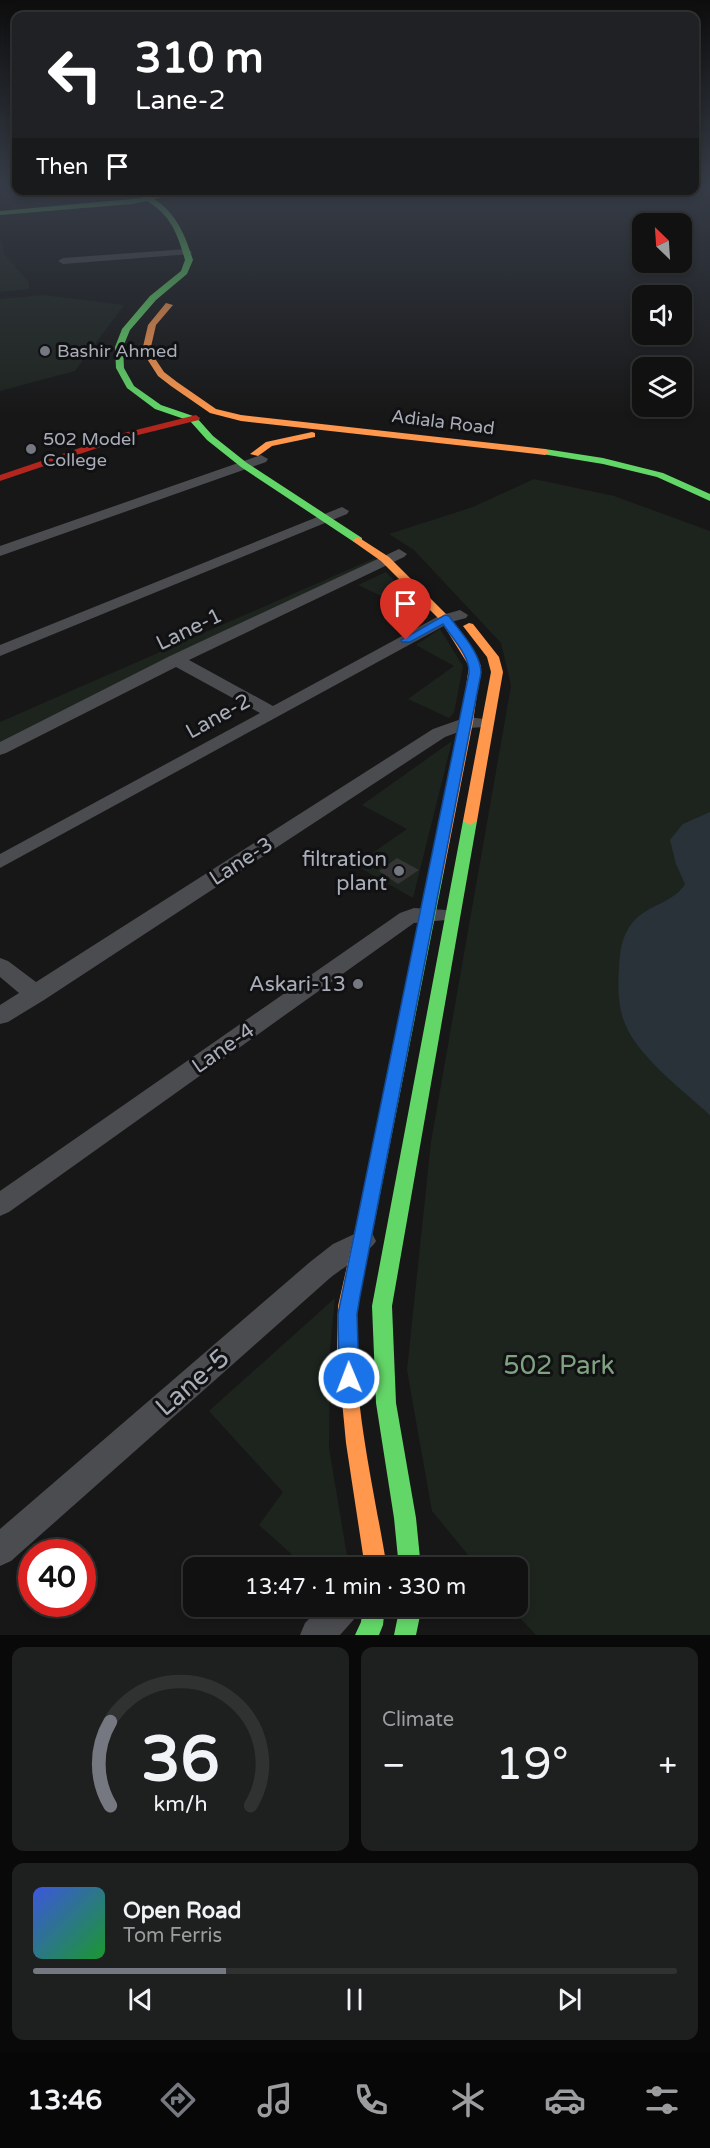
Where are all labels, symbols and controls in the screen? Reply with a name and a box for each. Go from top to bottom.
text: 310 m [135,33,264,84]
icon: left [36,36,114,114]
text: Lane-2 [135,84,225,117]
icon: arrive [101,150,134,183]
text: Then [36,154,89,180]
north arrow [632,213,692,273]
map controls [632,213,692,417]
button: sound [632,285,692,345]
place label: Bashir Ahmed [57,340,178,362]
marker: Bashir Ahmed [38,344,52,358]
button: layers [632,357,692,417]
street label: Adiala Road [390,405,496,439]
place label: 502 Model College [43,428,136,471]
marker: 502 Model College [24,442,38,456]
pin [380,578,431,640]
icon: arrive [389,587,422,620]
street label: Lane-1 [152,603,226,656]
street label: Lane-2 [181,688,255,744]
street label: Lane-3 [205,832,278,891]
place label: filtration plant [302,847,387,896]
marker: filtration plant [392,864,406,878]
place label: Askari-13 [249,972,346,997]
marker: Askari-13 [351,977,365,991]
street label: Lane-4 [187,1018,259,1079]
street label: Lane-5 [149,1342,235,1423]
position arrow [317,1346,381,1410]
park label: 502 Park [503,1350,615,1381]
speed limit sign: 40 [18,1539,96,1617]
text: 13:47 · 1 min · 330 m [245,1574,466,1600]
text: Climate [382,1708,454,1732]
text: 36 [141,1723,220,1798]
text: 19° [495,1738,569,1792]
text: − [382,1746,406,1785]
text: + [658,1746,677,1785]
text: km/h [154,1791,207,1817]
text: Open Road [123,1898,241,1924]
text: Tom Ferris [123,1924,222,1948]
icon: previous [124,1983,157,2016]
icon: pause [338,1983,371,2016]
icon: next [553,1983,586,2016]
icon: directions [157,2079,199,2121]
icon: music [254,2079,296,2121]
icon: phone [350,2079,392,2121]
icon: climate [447,2079,489,2121]
icon: car [544,2079,586,2121]
icon: filters [641,2079,683,2121]
text: 13:46 [27,2084,102,2117]

